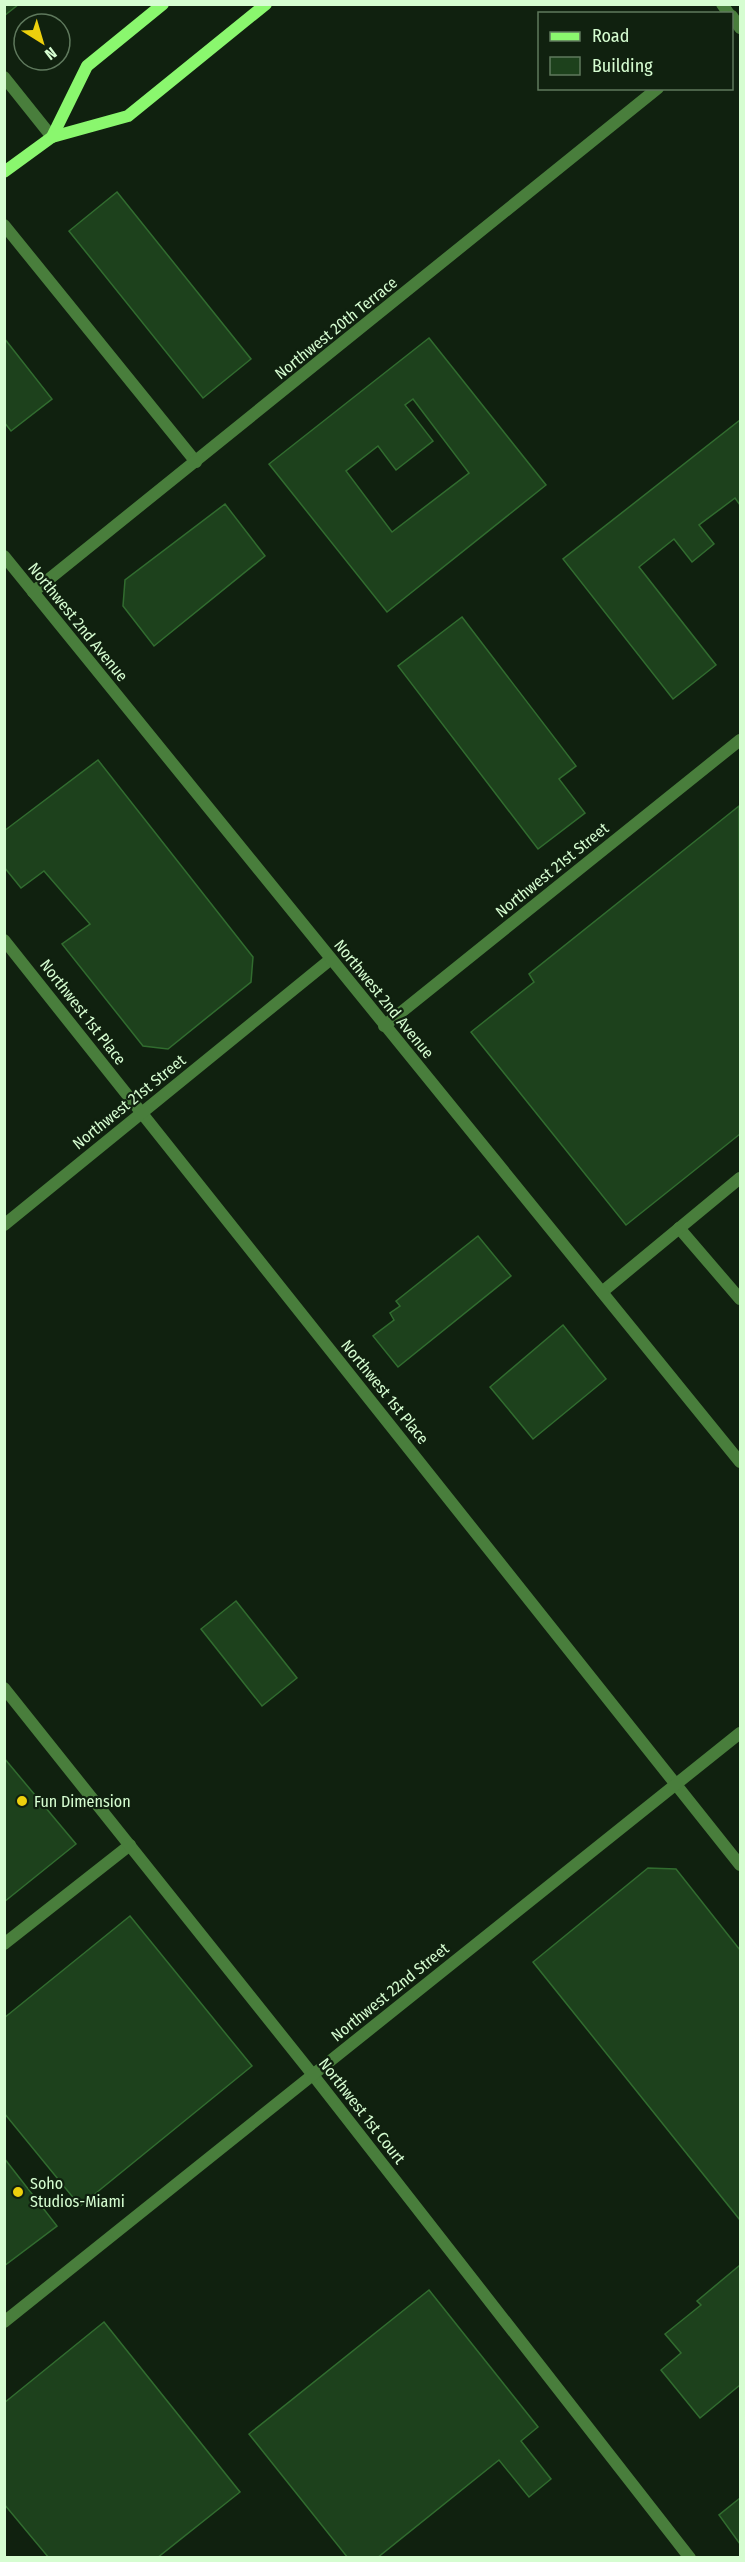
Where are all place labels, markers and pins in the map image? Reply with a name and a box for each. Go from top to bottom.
place label: Fun Dimension [34,1792,131,1811]
marker: Fun Dimension [15,1794,29,1808]
place label: Soho Studios-Miami [30,2174,125,2211]
marker: Soho Studios-Miami [11,2185,25,2199]

